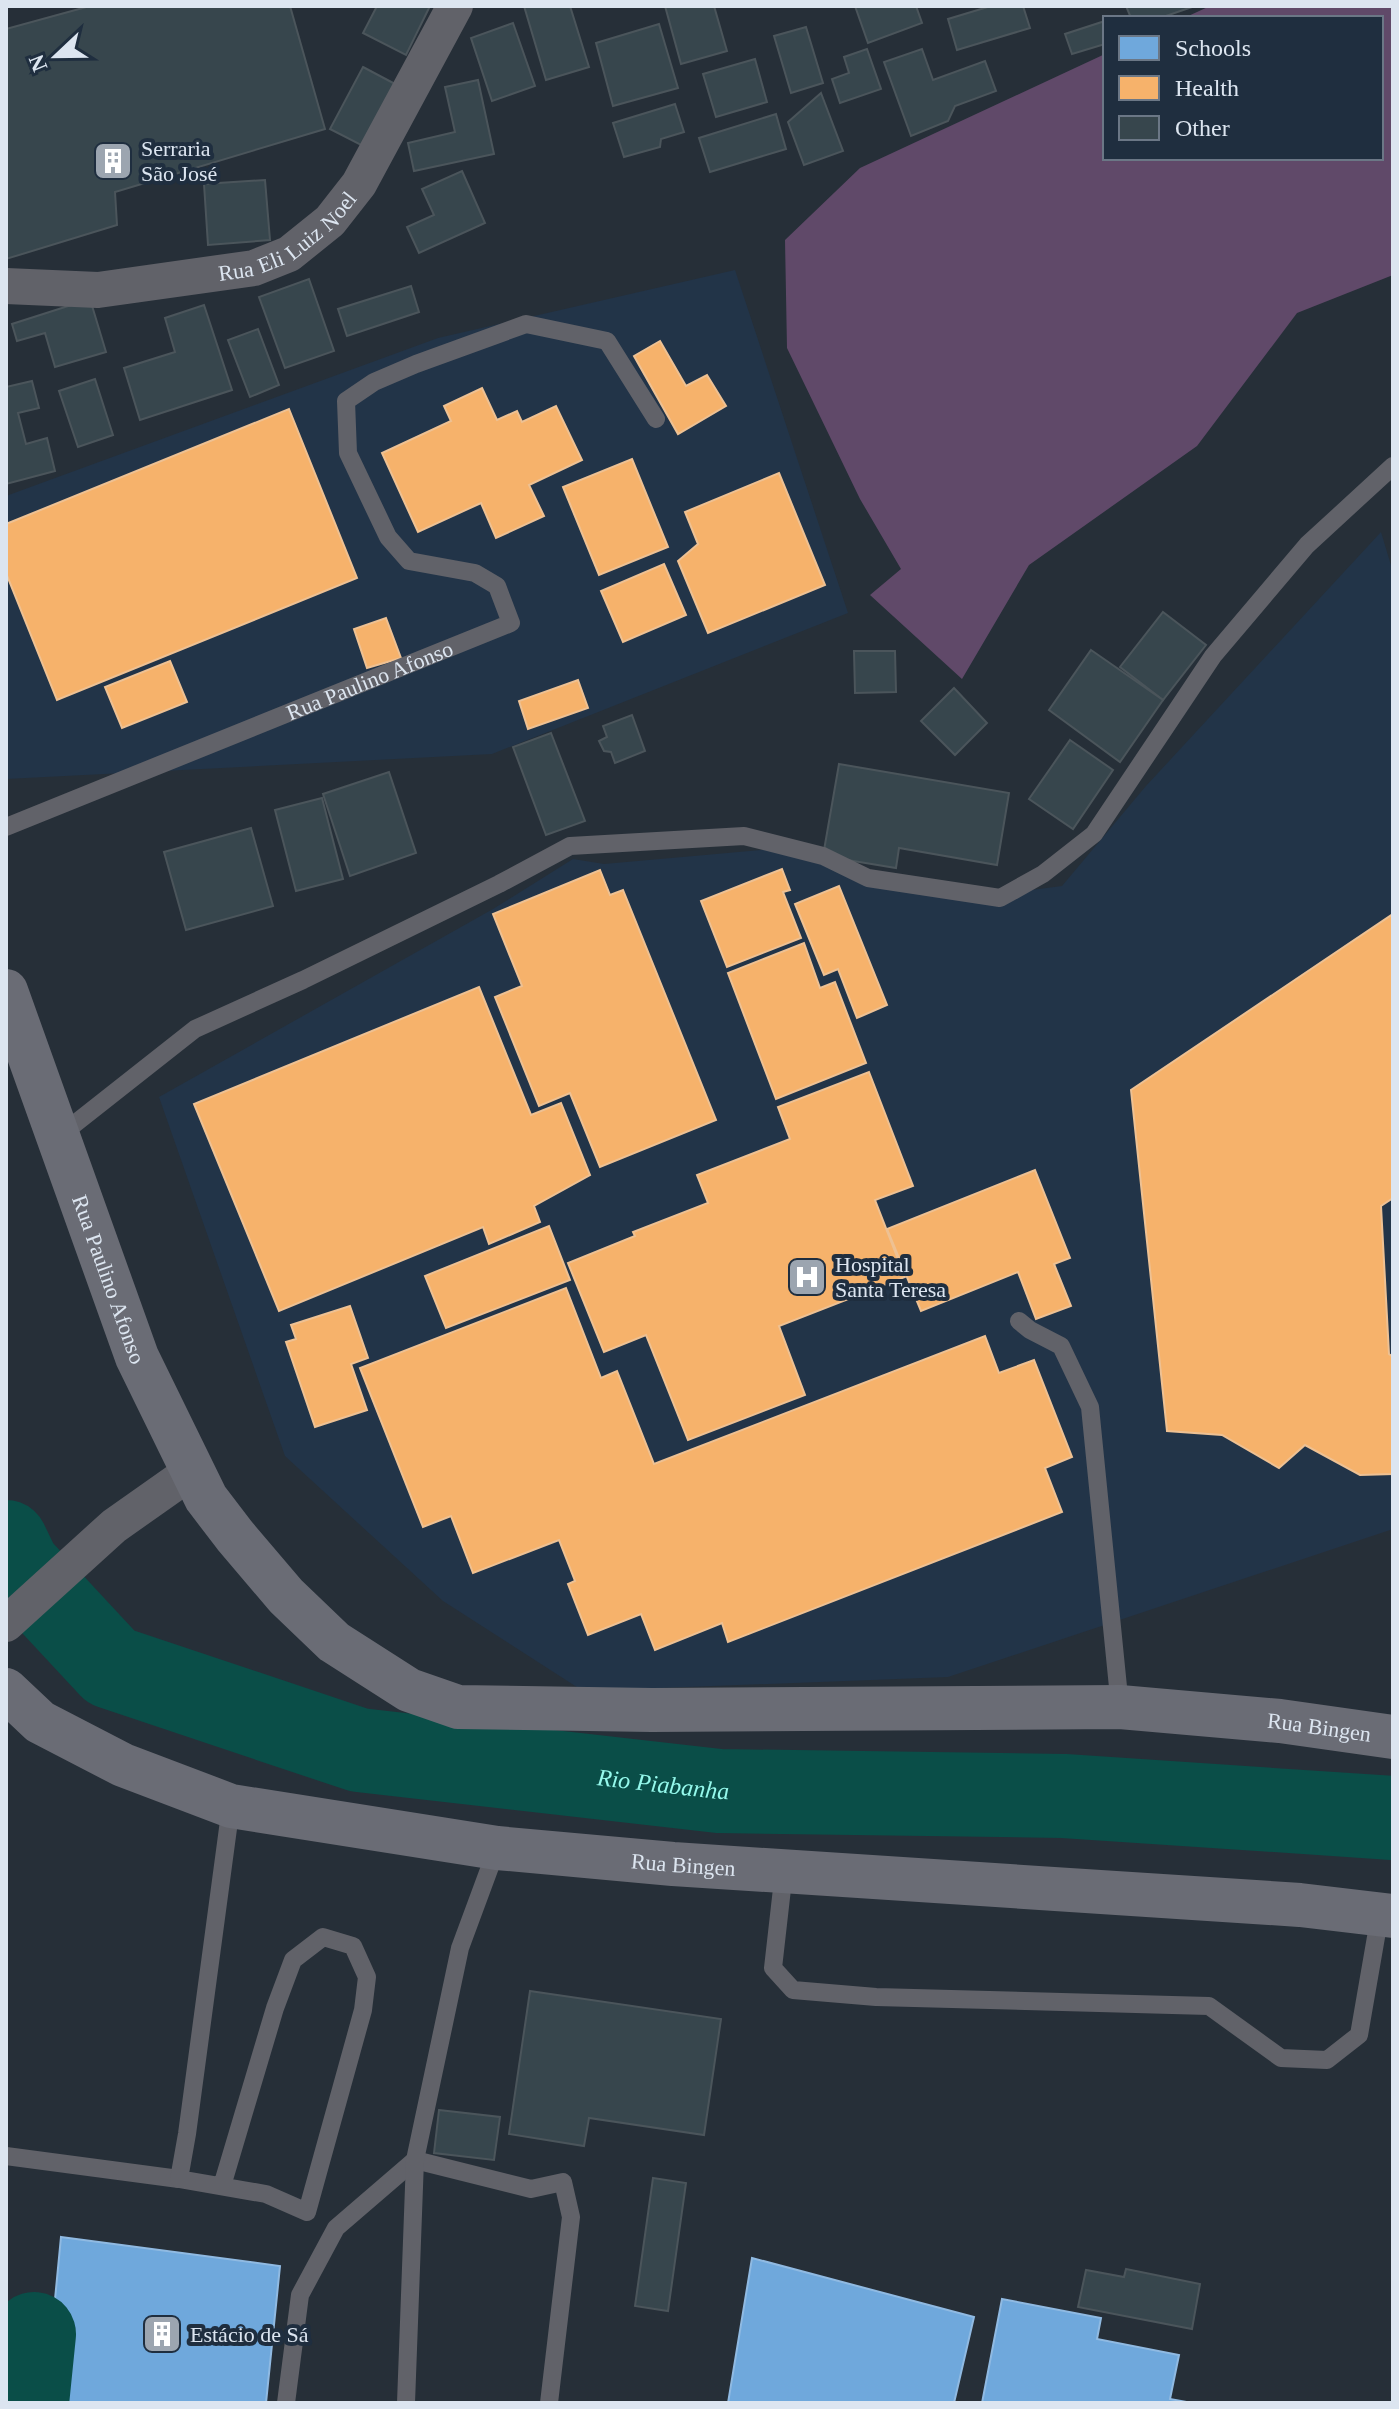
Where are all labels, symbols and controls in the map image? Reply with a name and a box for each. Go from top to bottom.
north arrow [16,16,96,96]
legend [1103,16,1383,160]
text: Schools [1175,35,1251,61]
text: N [23,51,52,75]
text: Health [1175,75,1239,101]
text: Other [1175,115,1230,141]
place label: Serraria São José [141,136,217,186]
building icon: Serraria São José [92,140,134,182]
street label: Rua Eli Luiz Noel [217,186,361,285]
street label: Rua Paulino Afonso [283,635,456,725]
street label: Rua Paulino Afonso [67,1191,151,1368]
place label: Hospital Santa Teresa [835,1252,946,1302]
hospital icon: Hospital Santa Teresa [786,1256,828,1298]
street label: Rua Bingen [1266,1707,1373,1746]
water label: Rio Piabanha [595,1764,729,1804]
street label: Rua Bingen [630,1848,736,1881]
building icon: Estácio de Sá [141,2313,183,2355]
place label: Estácio de Sá [190,2322,309,2347]

